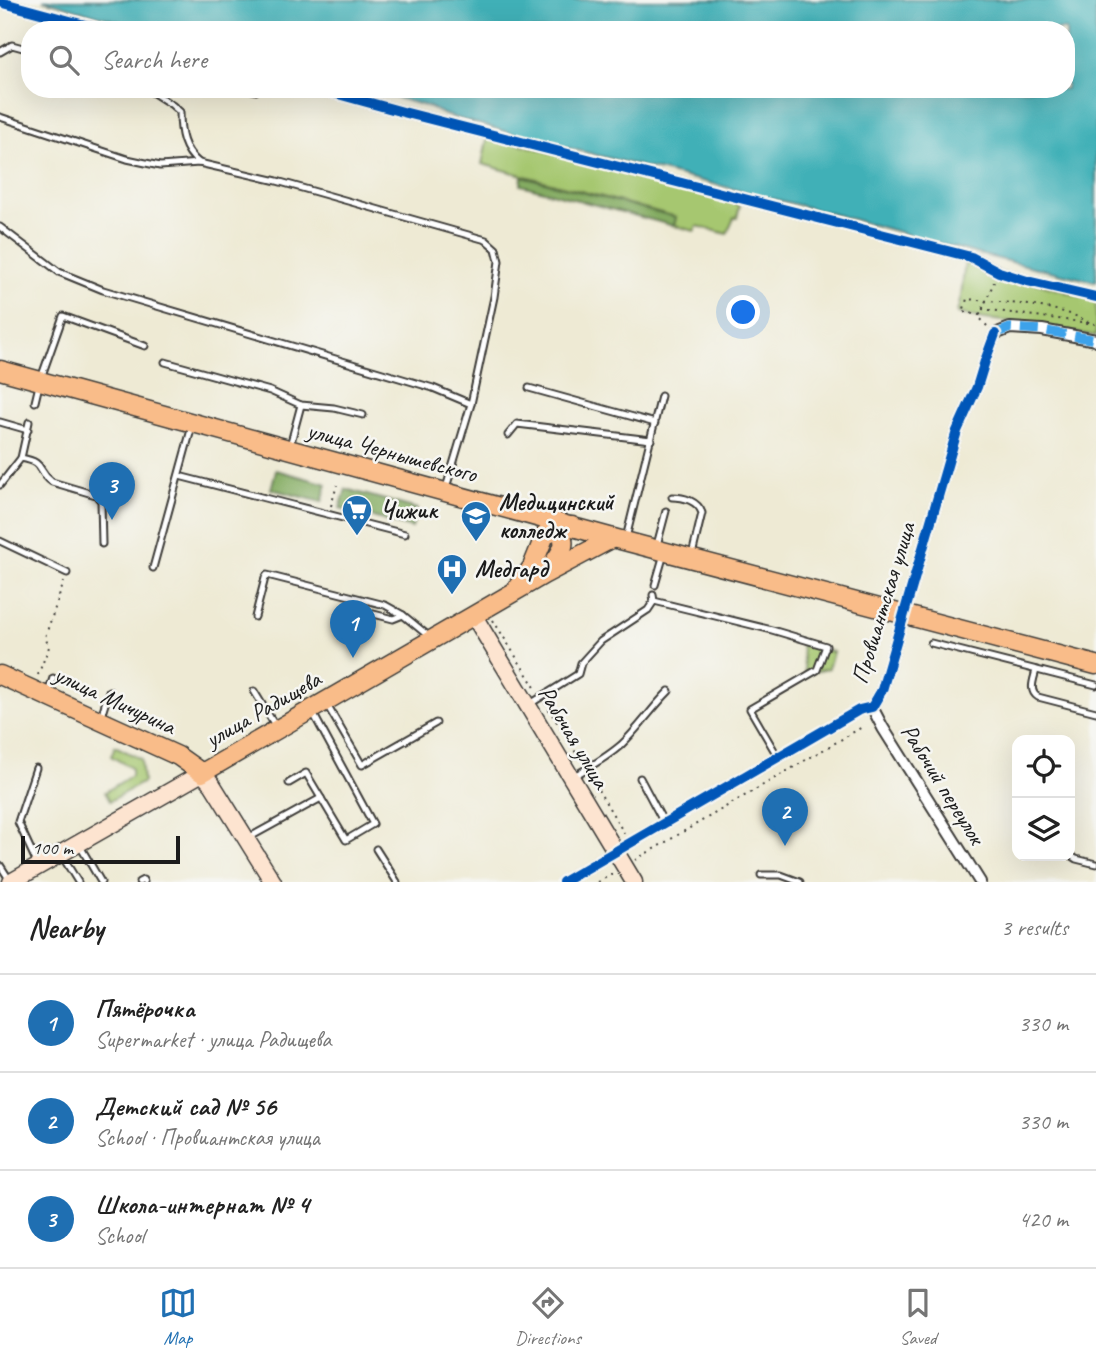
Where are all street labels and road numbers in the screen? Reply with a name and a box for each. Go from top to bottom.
street label: улица Чернышевского [302,414,482,489]
street label: Провиантская улица [844,518,922,687]
street label: улица Мичурина [48,658,182,742]
street label: улица Радищева [198,663,327,755]
street label: Рабочая улица [532,680,617,795]
street label: Рабочий переулок [894,718,993,851]

